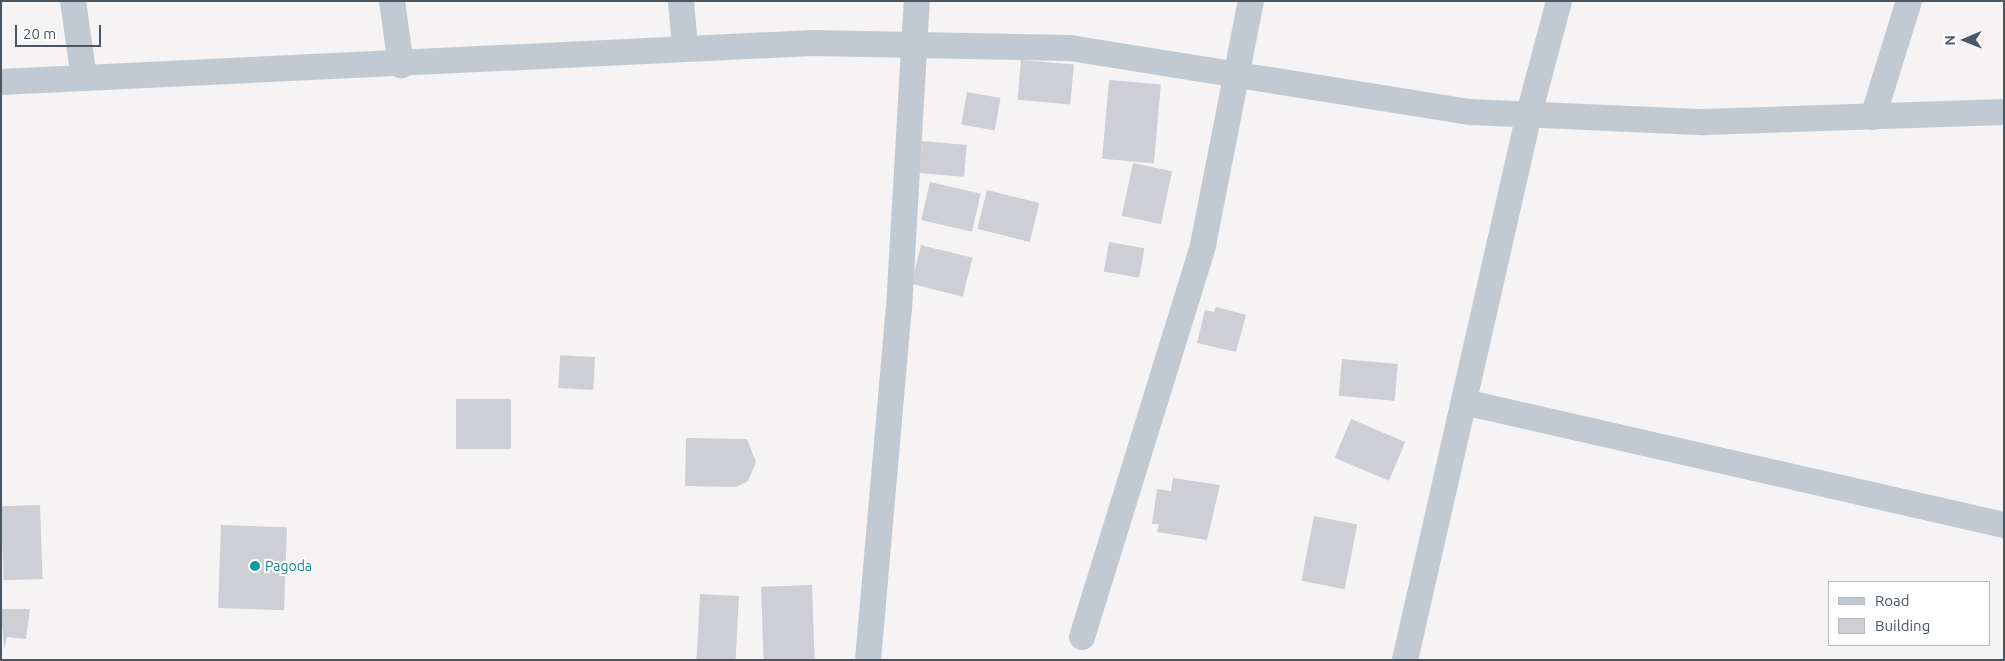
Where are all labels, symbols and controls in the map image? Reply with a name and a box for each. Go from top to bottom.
scale bar [18,15,104,47]
north arrow [1940,15,1990,65]
text: 20 m [23,25,56,42]
text: N [1942,35,1958,46]
place label: Pagoda [265,558,312,574]
marker: Pagoda [249,560,261,572]
legend [1828,581,1990,646]
text: Road [1875,592,1910,609]
text: Building [1875,617,1930,634]

